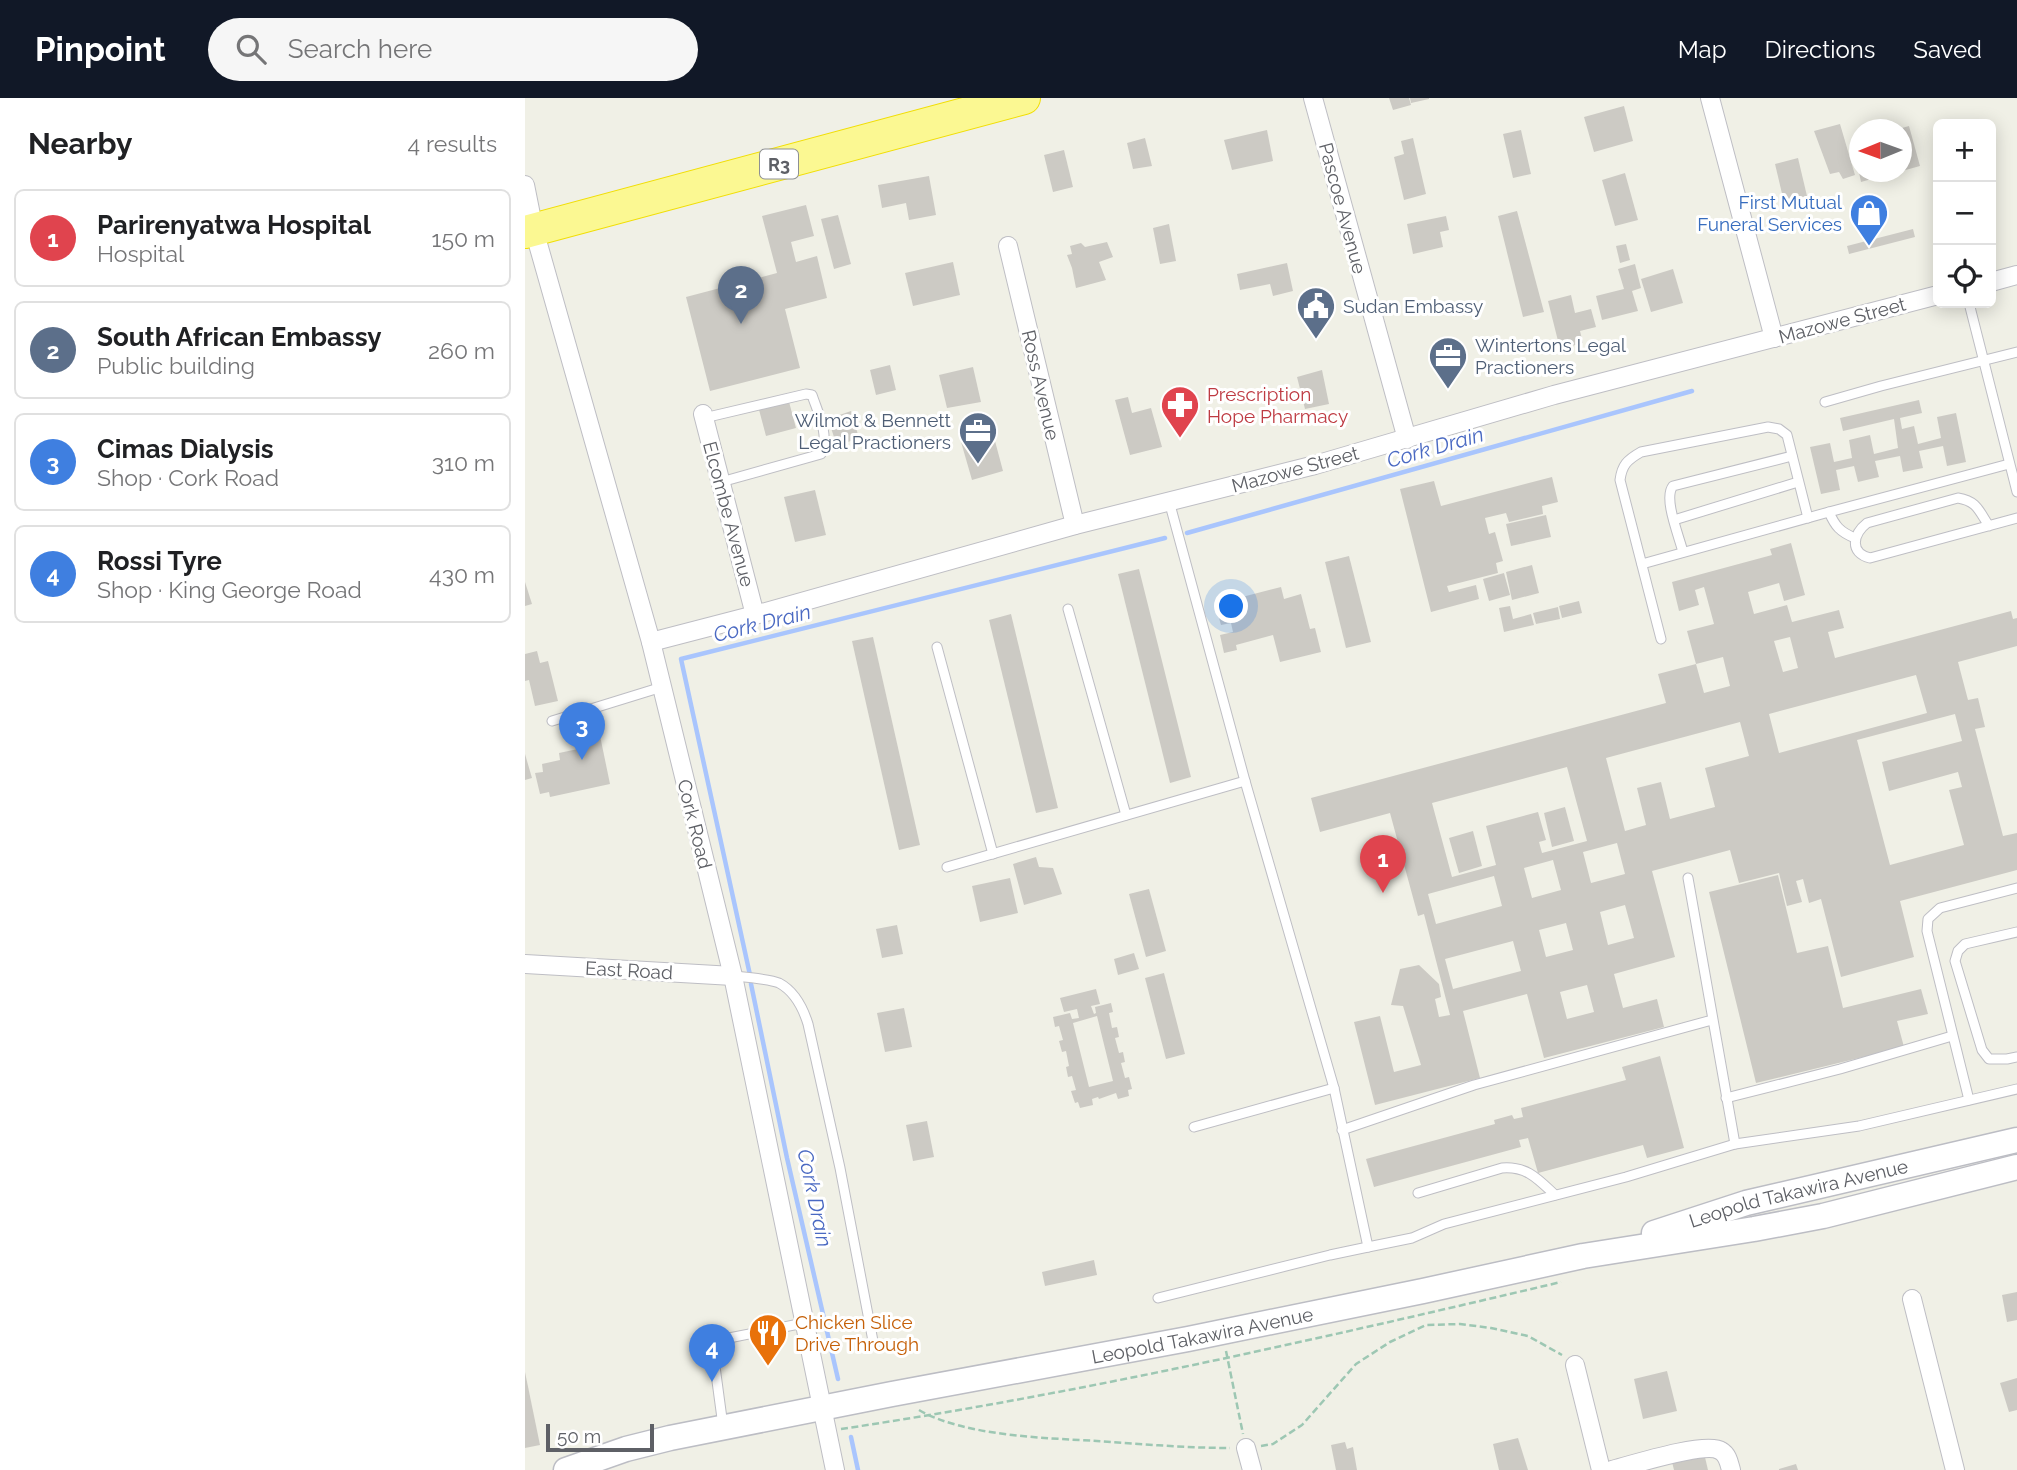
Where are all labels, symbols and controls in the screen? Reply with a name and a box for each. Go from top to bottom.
search box [208,18,698,81]
text: Pinpoint [35,30,166,69]
icon: search [232,30,270,68]
text: Search here [288,34,432,64]
text: Map [1678,35,1727,64]
text: Directions [1765,35,1875,64]
text: Saved [1913,35,1982,64]
north arrow [1849,119,1912,182]
map controls [1933,119,1996,308]
button: + [1933,119,1996,182]
text: Nearby [28,126,132,161]
text: 4 results [408,130,497,157]
street label: Pascoe Avenue [1315,140,1371,276]
road number: R3 [760,150,798,178]
button: − [1933,182,1996,245]
place label: First Mutual Funeral Services [1697,191,1843,235]
shop icon: First Mutual Funeral Services [1848,192,1890,247]
text: Parirenyatwa Hospital [97,210,371,240]
text: 1 [47,225,59,252]
text: 150 m [432,225,495,252]
text: Hospital [97,240,184,267]
button: locate [1933,245,1996,308]
pin: 2 [718,266,764,324]
public building icon: Sudan Embassy [1295,285,1337,340]
street label: Mazowe Street [1776,292,1909,348]
place label: Sudan Embassy [1343,295,1483,317]
text: South African Embassy [97,322,382,352]
street label: Ross Avenue [1018,328,1064,442]
place label: Wintertons Legal Practioners [1475,334,1627,378]
office icon: Wintertons Legal Practioners [1427,335,1469,390]
text: 2 [47,337,59,364]
text: 260 m [428,337,495,364]
text: Public building [97,352,255,379]
place label: Prescription Hope Pharmacy [1207,383,1348,427]
pharmacy icon: Prescription Hope Pharmacy [1159,384,1201,439]
place label: Wilmot & Bennett Legal Practioners [795,409,952,453]
office icon: Wilmot & Bennett Legal Practioners [957,410,999,465]
water label: Cork Drain [1384,421,1486,473]
text: Cimas Dialysis [97,434,274,464]
street label: Elcombe Avenue [699,439,759,589]
street label: Mazowe Street [1229,441,1362,497]
text: 3 [47,449,59,476]
text: 310 m [432,449,495,476]
text: Shop · Cork Road [97,464,279,491]
text: Rossi Tyre [97,546,222,576]
text: 4 [46,561,60,588]
text: 430 m [429,561,495,588]
text: Shop · King George Road [97,576,362,603]
your location [1214,589,1248,623]
water label: Cork Drain [711,599,813,647]
pin: 3 [559,702,605,760]
street label: Cork Road [673,777,717,871]
pin: 1 [1360,835,1406,893]
street label: East Road [585,957,673,983]
water label: Cork Drain [792,1147,838,1249]
street label: Leopold Takawira Avenue [1686,1155,1910,1232]
street label: Leopold Takawira Avenue [1090,1303,1315,1368]
place label: Chicken Slice Drive Through [795,1311,919,1355]
restaurant icon: Chicken Slice Drive Through [747,1312,789,1367]
pin: 4 [689,1324,735,1382]
scale bar [546,1421,655,1453]
text: 50 m [557,1425,601,1447]

